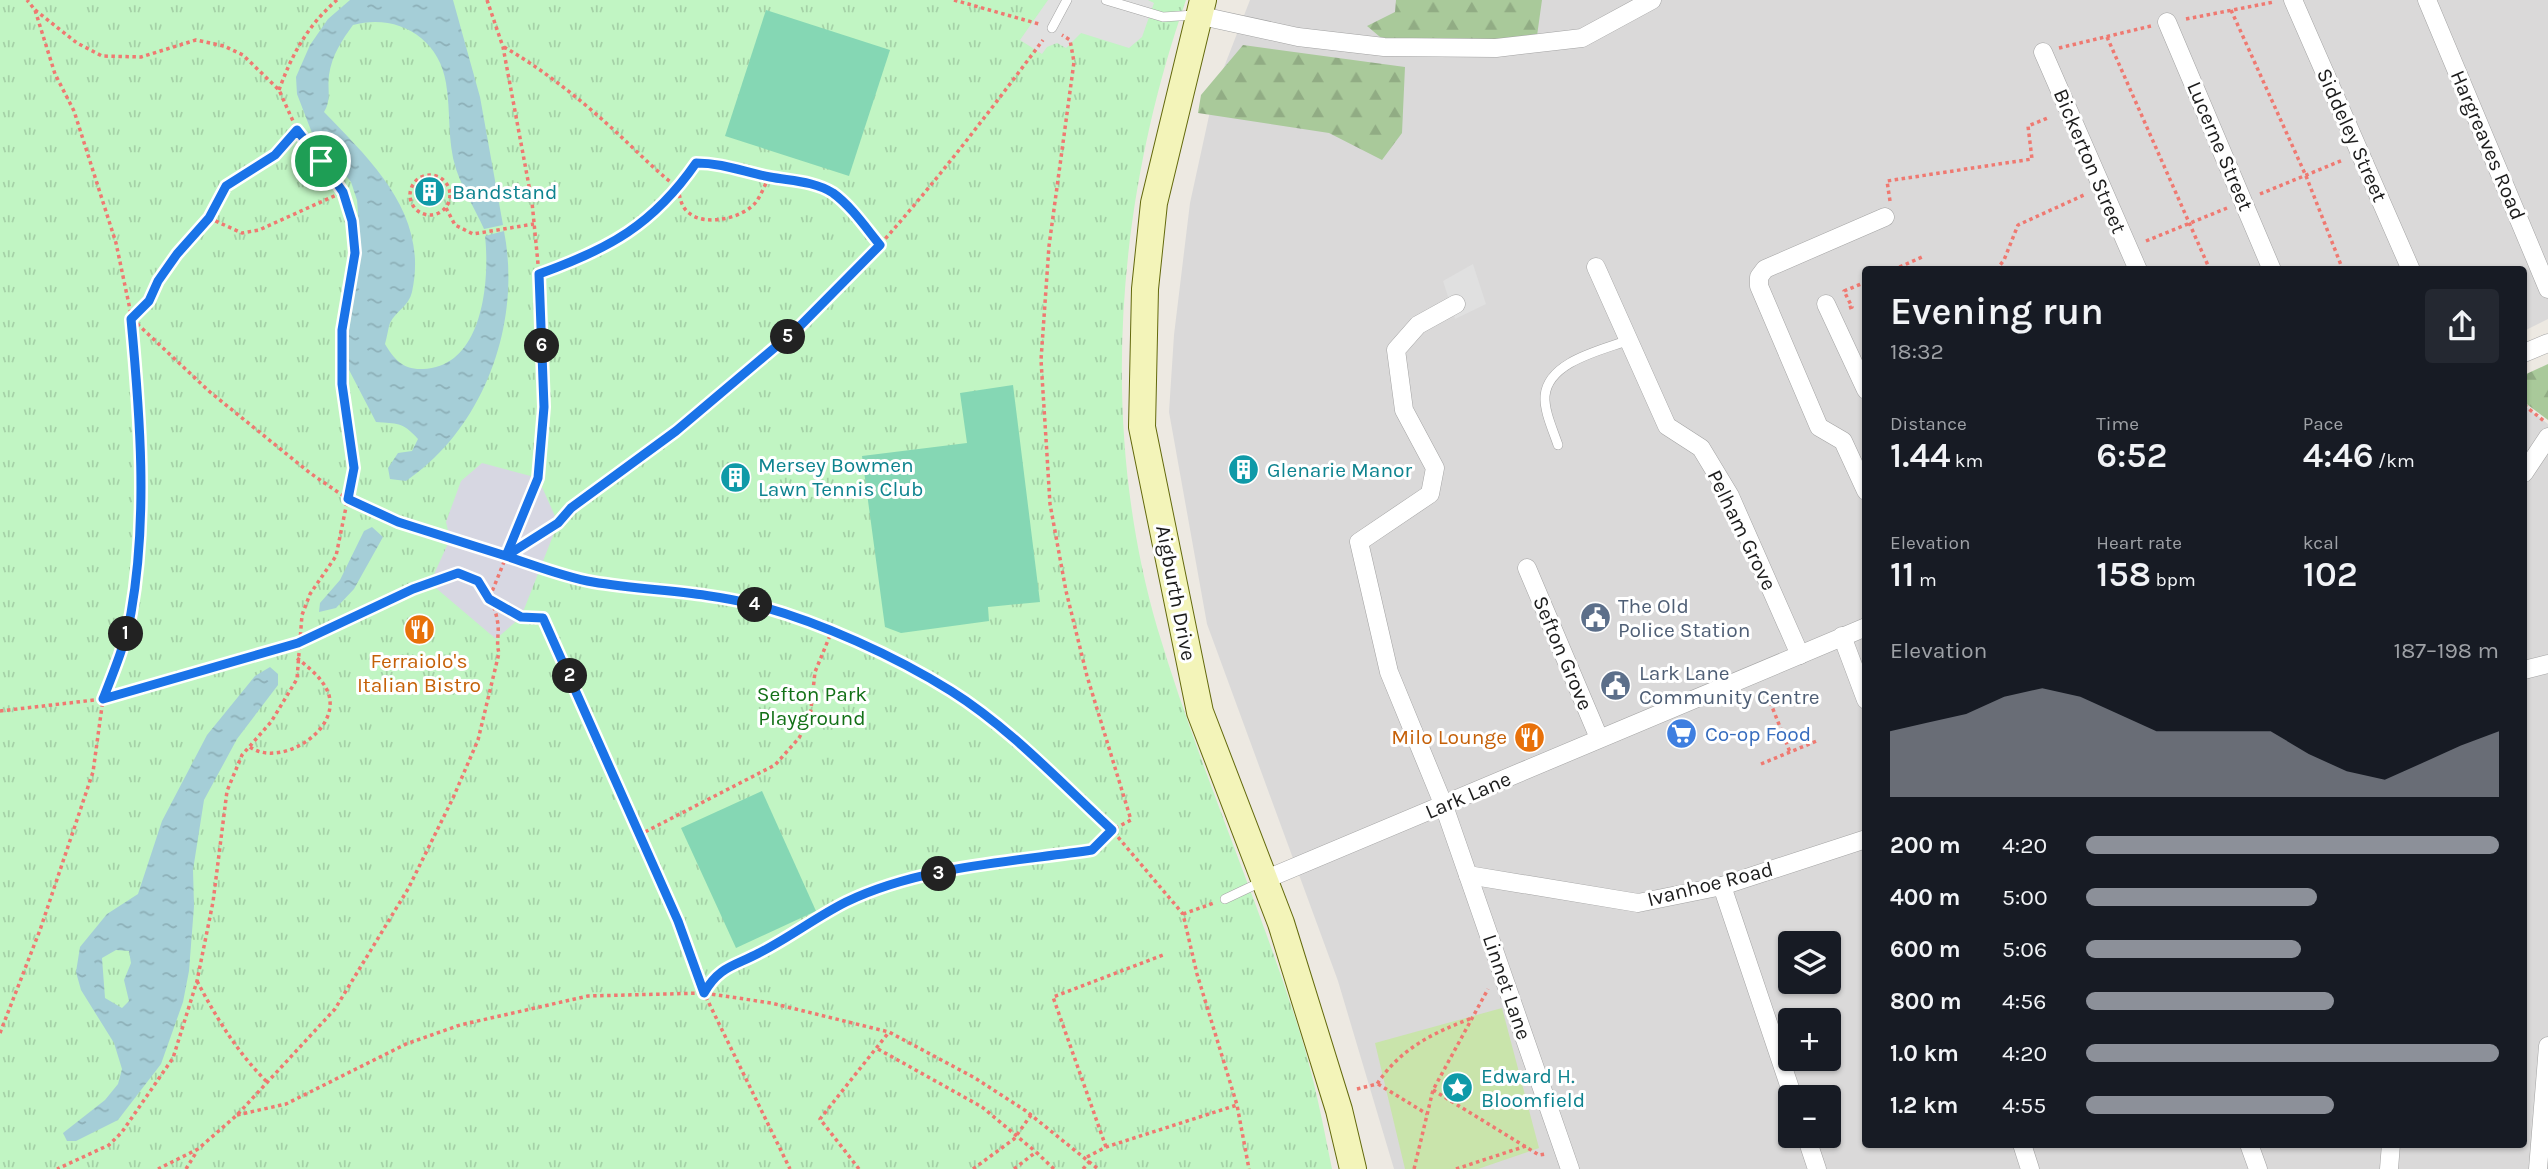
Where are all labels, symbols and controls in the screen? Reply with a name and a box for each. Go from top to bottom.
street label: Siddeley Street [2312,64,2392,206]
street label: Hargreaves Road [2446,67,2530,223]
street label: Lucerne Street [2182,78,2258,214]
street label: Bickerton Street [2049,85,2131,237]
pin [291,131,351,191]
icon: arrive [302,142,340,180]
building icon: Bandstand [412,175,446,209]
place label: Bandstand [452,180,557,204]
text: Evening run [1890,289,2104,334]
button: share [2425,289,2499,363]
pin: 5 [770,320,806,354]
text: 5 [782,325,793,347]
pin: 6 [524,328,560,364]
text: 6 [536,334,547,356]
text: 18:32 [1890,338,1944,365]
text: Distance [1890,413,1967,435]
text: Time [2096,413,2139,435]
text: Pace [2303,413,2343,435]
text: 1.44 [1890,435,1950,476]
text: 6:52 [2096,435,2167,476]
text: 4:46 [2303,435,2374,476]
text: km [1950,450,1983,472]
text: /km [2374,450,2415,472]
place label: Mersey Bowmen Lawn Tennis Club [758,453,924,501]
building icon: Glenarie Manor [1227,453,1261,487]
place label: Glenarie Manor [1267,458,1413,482]
building icon: Mersey Bowmen Lawn Tennis Club [718,460,752,494]
street label: Pelham Grove [1702,466,1782,594]
street label: Aigburth Drive [1151,523,1201,663]
text: Elevation [1890,532,1970,554]
text: Heart rate [2096,532,2182,554]
text: kcal [2303,532,2339,554]
text: 11 [1890,554,1914,595]
text: 158 [2096,554,2151,595]
text: 102 [2303,554,2358,595]
text: m [1914,569,1937,591]
text: bpm [2151,569,2196,591]
pin: 4 [738,588,772,622]
street label: Sefton Grove [1528,592,1598,714]
text: 4 [749,593,760,615]
place label: The Old Police Station [1618,594,1750,642]
public building icon: The Old Police Station [1578,601,1612,635]
restaurant icon: Ferraiolo's Italian Bistro [402,612,436,646]
pin: 1 [108,616,144,652]
text: 1 [122,622,129,644]
text: Elevation [1890,637,1987,664]
text: 187–198 m [2394,637,2499,664]
place label: Ferraiolo's Italian Bistro [357,649,481,697]
pin: 2 [552,658,588,694]
place label: Lark Lane Community Centre [1639,661,1820,709]
text: 2 [564,664,575,686]
public building icon: Lark Lane Community Centre [1599,668,1633,702]
park label: Sefton Park Playground [757,682,867,730]
supermarket icon: Co-op Food [1665,717,1699,751]
restaurant icon: Milo Lounge [1513,720,1547,754]
place label: Co-op Food [1705,722,1811,746]
place label: Milo Lounge [1391,725,1507,749]
street label: Lark Lane [1422,766,1514,824]
text: 200 m [1890,832,1961,859]
text: 4:20 [2002,832,2047,859]
pin: 3 [922,856,956,892]
street label: Ivanhoe Road [1645,857,1775,911]
text: 3 [933,862,944,884]
text: 400 m [1890,884,1960,911]
text: 5:00 [2002,884,2048,911]
street label: Linnet Lane [1478,931,1536,1043]
map controls [1778,931,1841,1148]
button: layers [1778,931,1841,994]
text: 600 m [1890,936,1961,963]
text: 5:06 [2002,936,2047,963]
text: 800 m [1890,988,1962,1015]
text: 4:56 [2002,988,2046,1015]
button: + [1778,1008,1841,1071]
text: 1.0 km [1890,1040,1959,1067]
text: 4:20 [2002,1040,2047,1067]
place label: Edward H. Bloomfield [1481,1064,1585,1112]
place icon: Edward H. Bloomfield [1441,1071,1475,1105]
button: − [1778,1085,1841,1148]
text: 1.2 km [1890,1092,1958,1119]
text: 4:55 [2002,1092,2046,1119]

